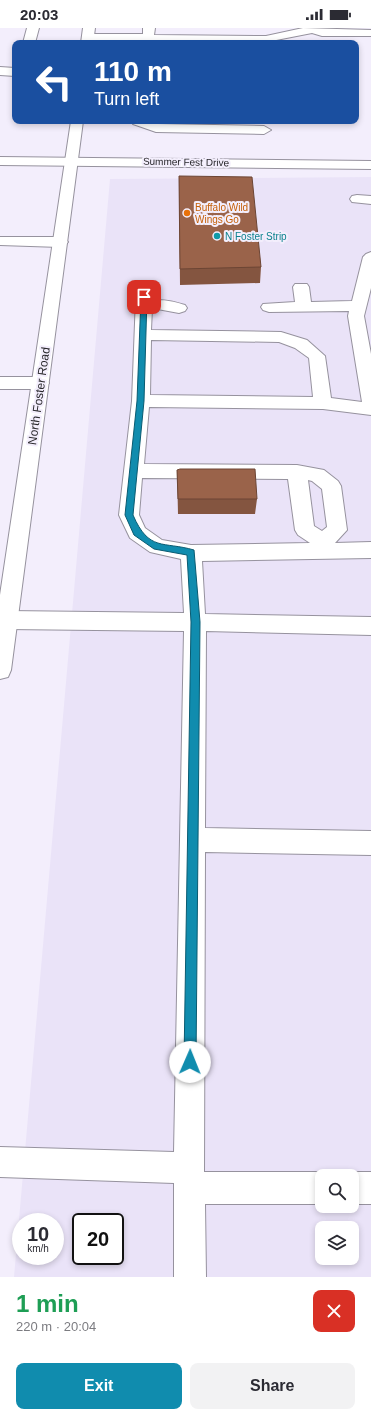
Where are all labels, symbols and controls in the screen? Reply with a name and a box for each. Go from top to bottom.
text: 20:03 [20,6,58,23]
icon: left [28,56,80,108]
text: 110 m [94,56,172,87]
text: Turn left [94,89,159,109]
street label: Summer Fest Drive [143,156,230,168]
place label: Buffalo Wild Wings Go [195,202,248,225]
marker: Buffalo Wild Wings Go [182,208,192,218]
marker: N Foster Strip [212,231,222,241]
place label: N Foster Strip [225,231,287,242]
pin [127,280,161,314]
icon: arrive [133,286,155,308]
street label: North Foster Road [25,346,53,446]
position arrow [169,1041,211,1083]
map controls [315,1169,359,1265]
button: search [315,1169,359,1213]
speed limit sign: 20 [72,1213,124,1265]
button: layers [315,1221,359,1265]
text: 10 [27,1223,49,1245]
text: km/h [27,1243,49,1254]
text: 1 min [16,1290,79,1317]
button: close [313,1290,355,1332]
text: 220 m · 20:04 [16,1319,96,1334]
button: Exit [16,1363,182,1409]
button: Share [190,1363,355,1409]

